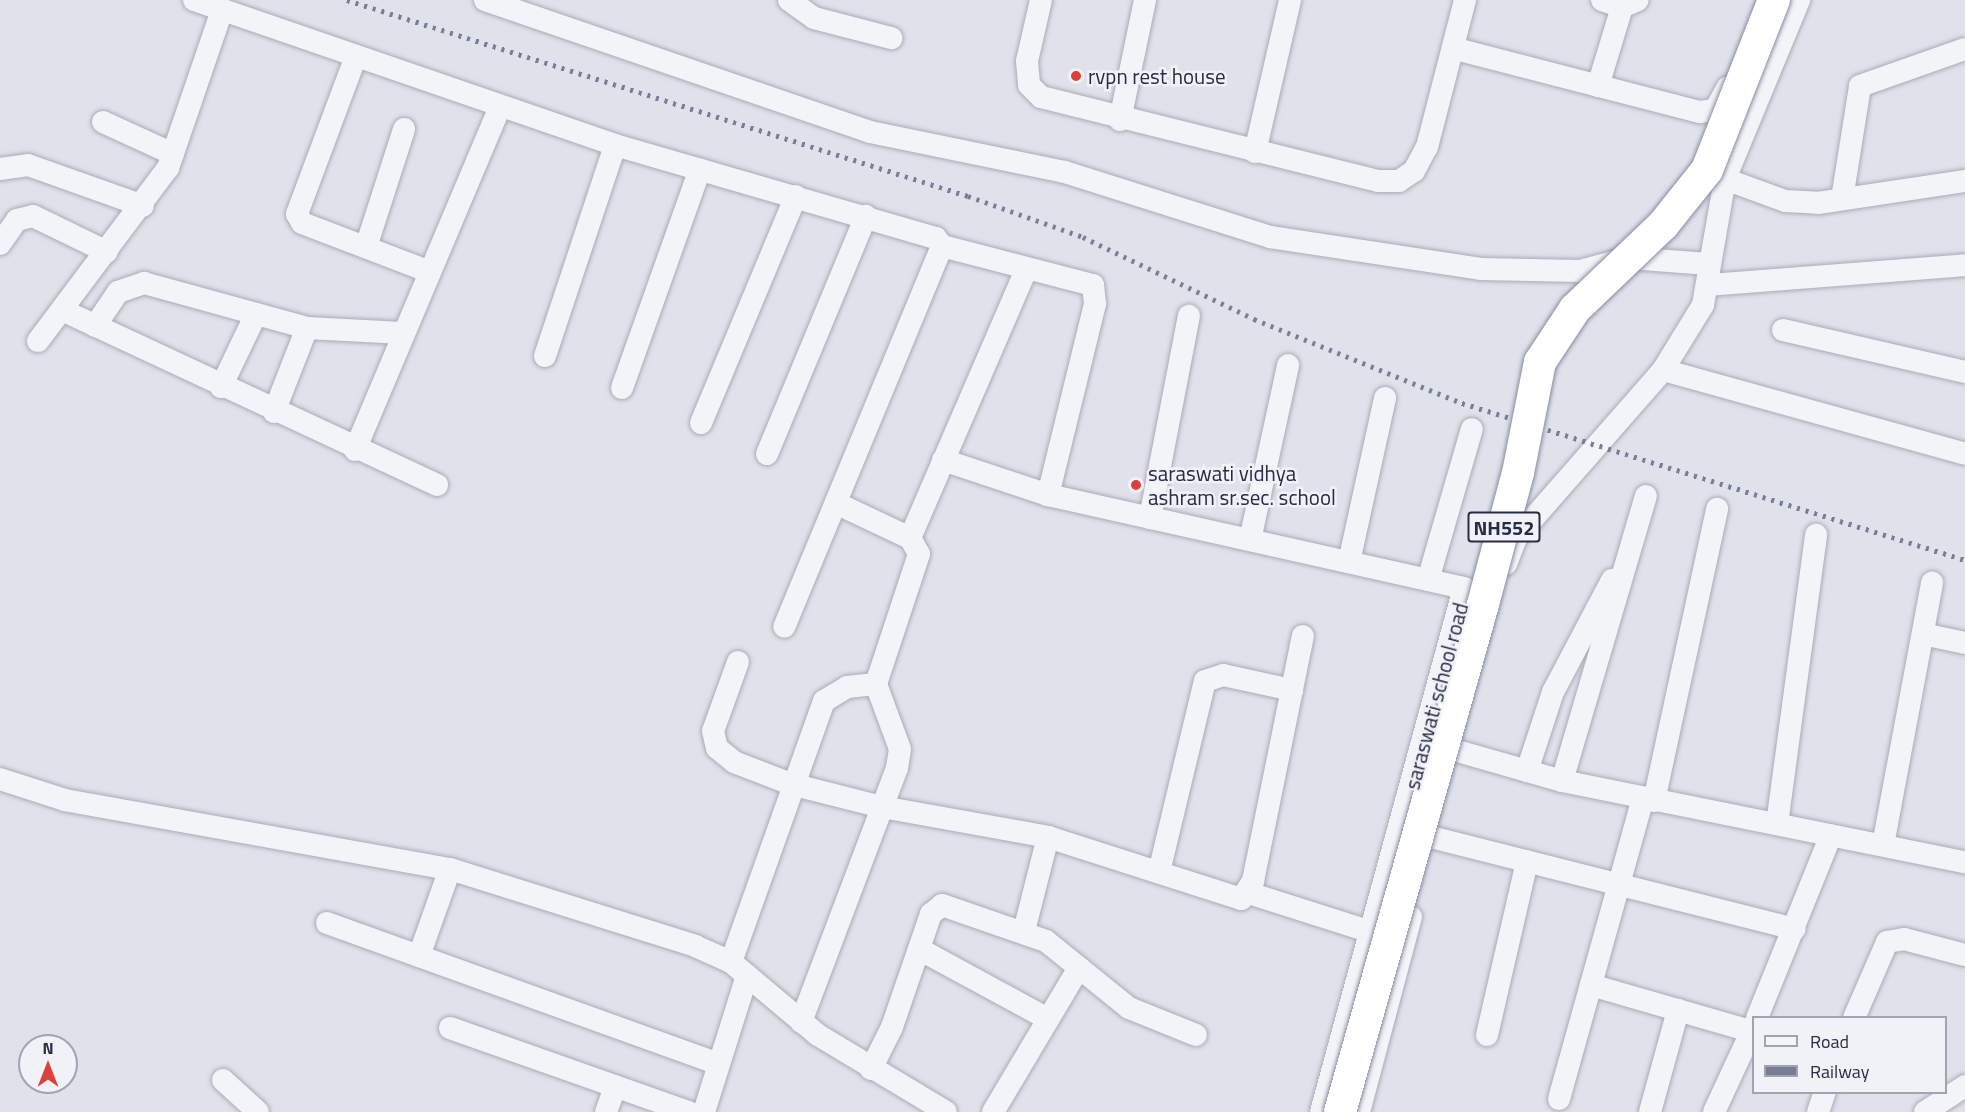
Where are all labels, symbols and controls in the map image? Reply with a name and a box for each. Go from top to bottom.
place label: rvpn rest house [1088,63,1226,89]
marker: rvpn rest house [1069,69,1083,83]
place label: saraswati vidhya ashram sr.sec. school [1148,460,1336,510]
marker: saraswati vidhya ashram sr.sec. school [1129,478,1143,492]
road number: NH552 [1466,510,1541,544]
street label: saraswati school road [1399,600,1473,792]
legend [1752,1016,1947,1094]
text: Road [1810,1028,1849,1055]
north arrow [18,1034,78,1094]
text: N [42,1036,54,1060]
text: Railway [1810,1058,1869,1085]

